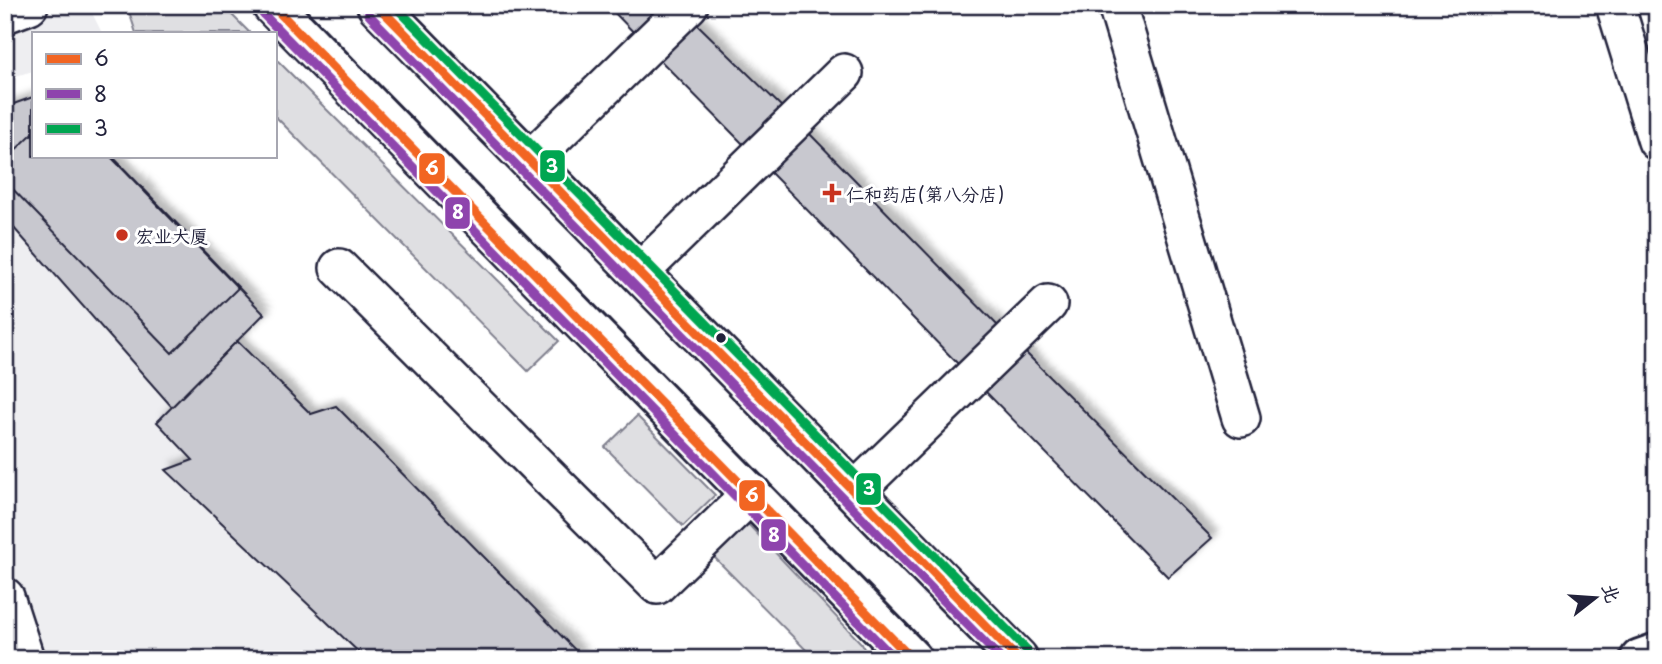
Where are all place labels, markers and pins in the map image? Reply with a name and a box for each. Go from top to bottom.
place label: 仁和药店(第八分店) [846,180,1004,207]
marker: 仁和药店(第八分店) [824,185,840,201]
place label: 宏业大厦 [136,222,208,249]
marker: 宏业大厦 [114,227,130,243]
unlabelled marker [714,331,728,345]

